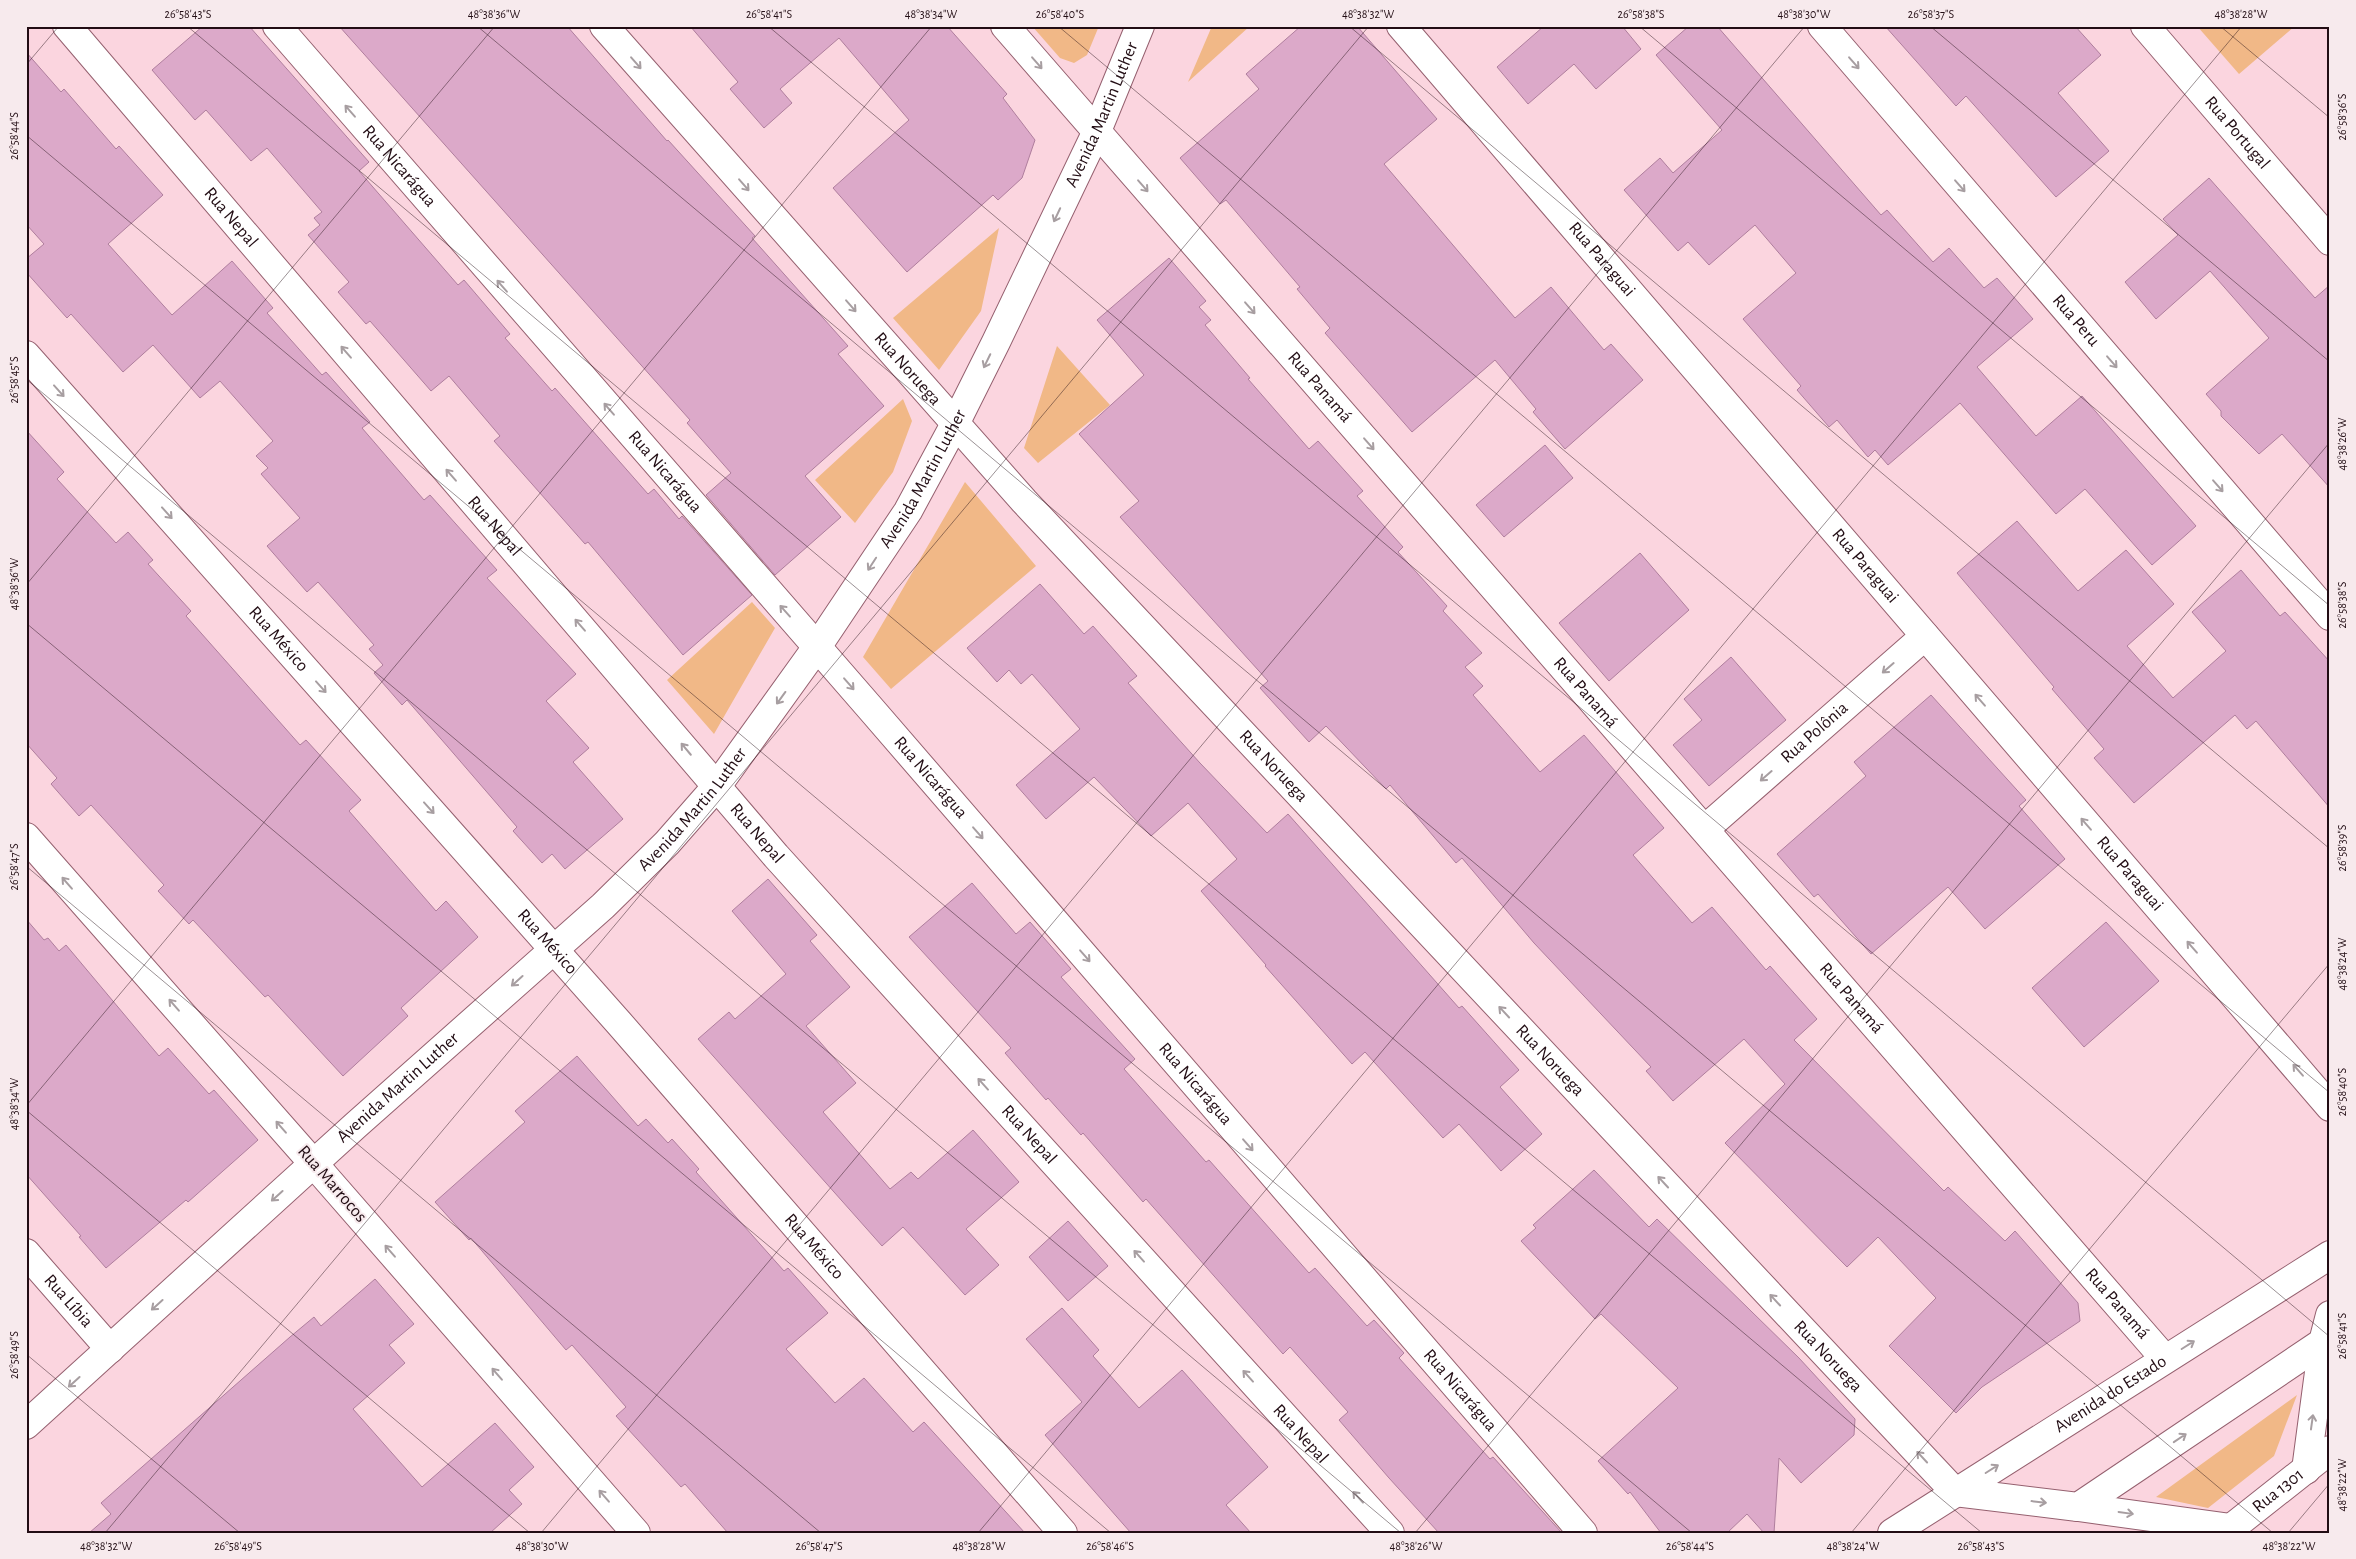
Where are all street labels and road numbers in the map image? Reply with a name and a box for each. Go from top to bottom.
street label: Avenida Martin Luther [1062,39,1141,190]
street label: Rua Portugal [2201,93,2273,173]
street label: Rua Nicarágua [359,122,439,211]
street label: Rua Nepal [200,184,261,251]
street label: Rua Paraguai [1565,219,1638,300]
street label: Rua Peru [2049,291,2103,350]
street label: Rua Noruega [871,329,944,409]
street label: Rua Panamá [1284,348,1355,426]
street label: Avenida Martin Luther [877,407,970,552]
street label: Rua Nicarágua [625,428,705,516]
street label: Rua Nepal [464,493,525,560]
street label: Rua Paraguai [1828,525,1902,607]
street label: Rua México [245,603,312,675]
street label: Rua Panamá [1550,654,1621,732]
street label: Rua Polônia [1778,699,1852,767]
street label: Rua Noruega [1236,727,1311,805]
street label: Rua Nicarágua [890,733,971,822]
street label: Avenida Martin Luther [635,745,750,875]
street label: Rua Nepal [726,800,787,867]
street label: Rua Paraguai [2093,833,2166,915]
street label: Rua México [514,906,581,978]
street label: Rua Panamá [1816,960,1887,1037]
street label: Rua Noruega [1512,1021,1587,1100]
street label: Avenida Martin Luther [334,1029,463,1147]
street label: Rua Nicarágua [1155,1040,1235,1129]
street label: Rua Nepal [998,1102,1060,1168]
street label: Rua Marrocos [294,1142,370,1226]
street label: Rua México [781,1211,847,1283]
street label: Rua Panamá [2082,1265,2153,1343]
street label: Rua Líbia [40,1271,96,1331]
street label: Rua Noruega [1790,1317,1865,1396]
street label: Rua Nicarágua [1420,1346,1500,1435]
street label: Avenida do Estado [2051,1352,2170,1436]
street label: Rua Nepal [1269,1401,1331,1467]
street label: Rua 1301 [2249,1465,2307,1516]

